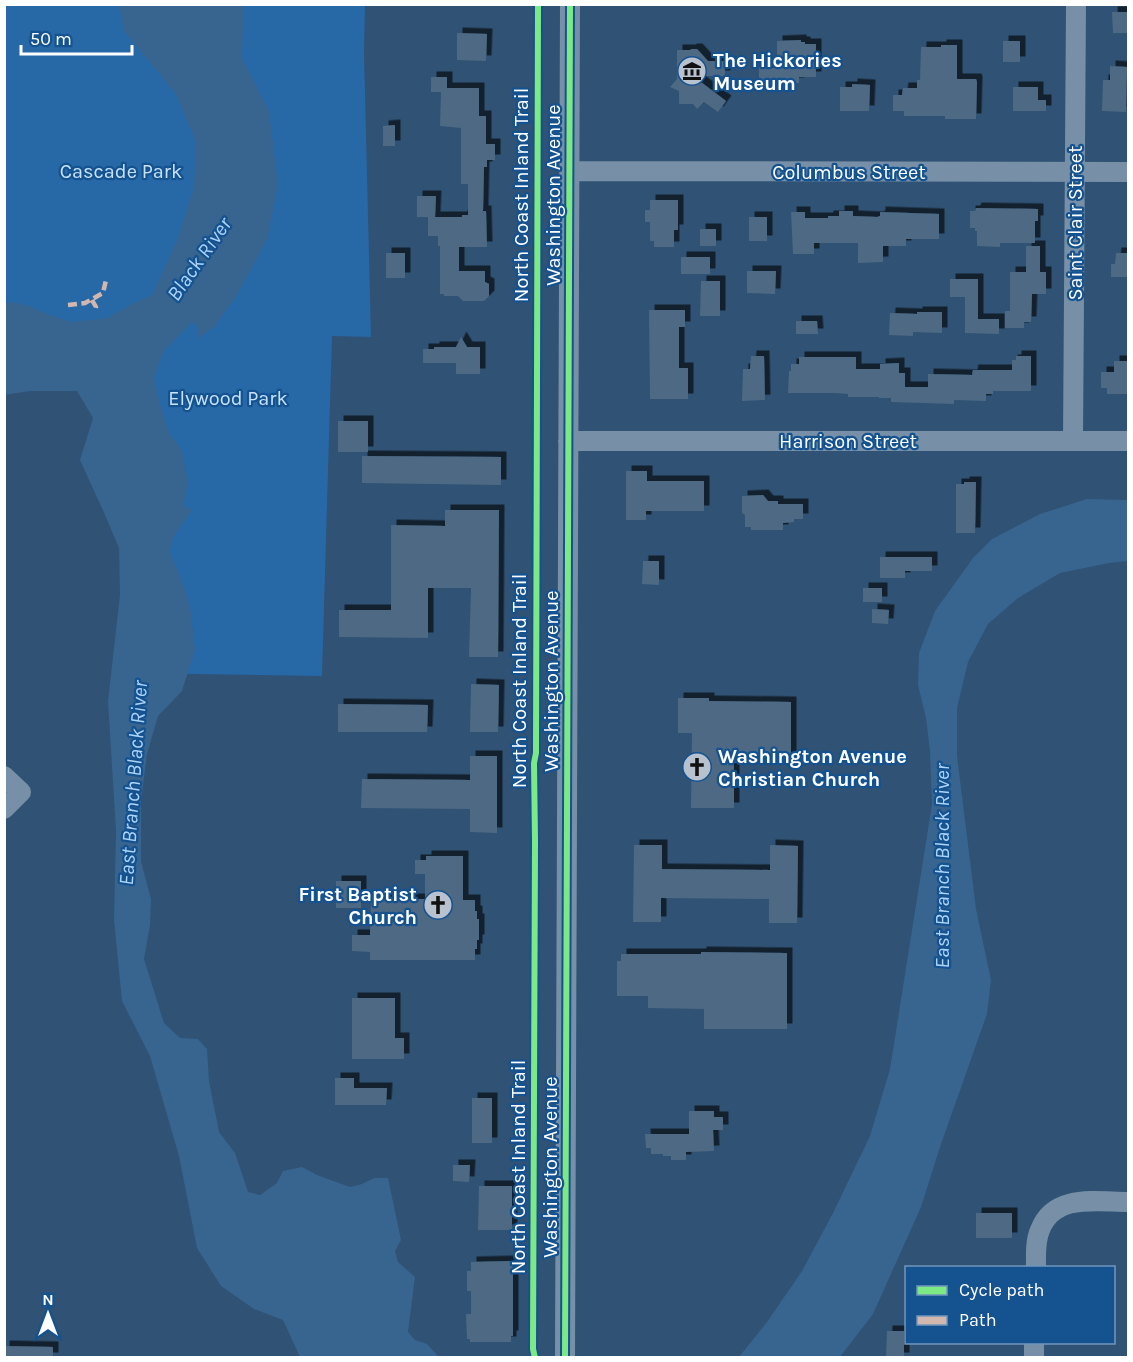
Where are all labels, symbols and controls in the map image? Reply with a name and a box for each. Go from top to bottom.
scale bar [21,18,132,56]
text: 50 m [30,28,72,50]
place label: The Hickories Museum [713,49,842,95]
museum icon: The Hickories Museum [676,55,708,87]
street label: North Coast Inland Trail [510,88,533,302]
street label: Washington Avenue [542,104,565,286]
street label: Saint Clair Street [1064,145,1087,301]
park label: Cascade Park [60,160,182,183]
street label: Columbus Street [772,161,926,184]
water label: Black River [162,212,237,305]
park label: Elywood Park [168,387,288,410]
street label: Harrison Street [779,430,917,453]
street label: North Coast Inland Trail [508,574,531,788]
street label: Washington Avenue [540,590,563,772]
water label: East Branch Black River [114,679,152,886]
place label: Washington Avenue Christian Church [718,745,907,791]
church icon: Washington Avenue Christian Church [681,751,713,783]
water label: East Branch Black River [930,762,954,969]
place label: First Baptist Church [298,883,417,929]
church icon: First Baptist Church [422,889,454,921]
street label: North Coast Inland Trail [507,1060,530,1274]
street label: Washington Avenue [539,1076,562,1258]
legend [905,1266,1115,1344]
text: Cycle path [959,1279,1044,1301]
north arrow [18,1284,78,1344]
text: N [42,1290,54,1309]
text: Path [959,1309,997,1331]

